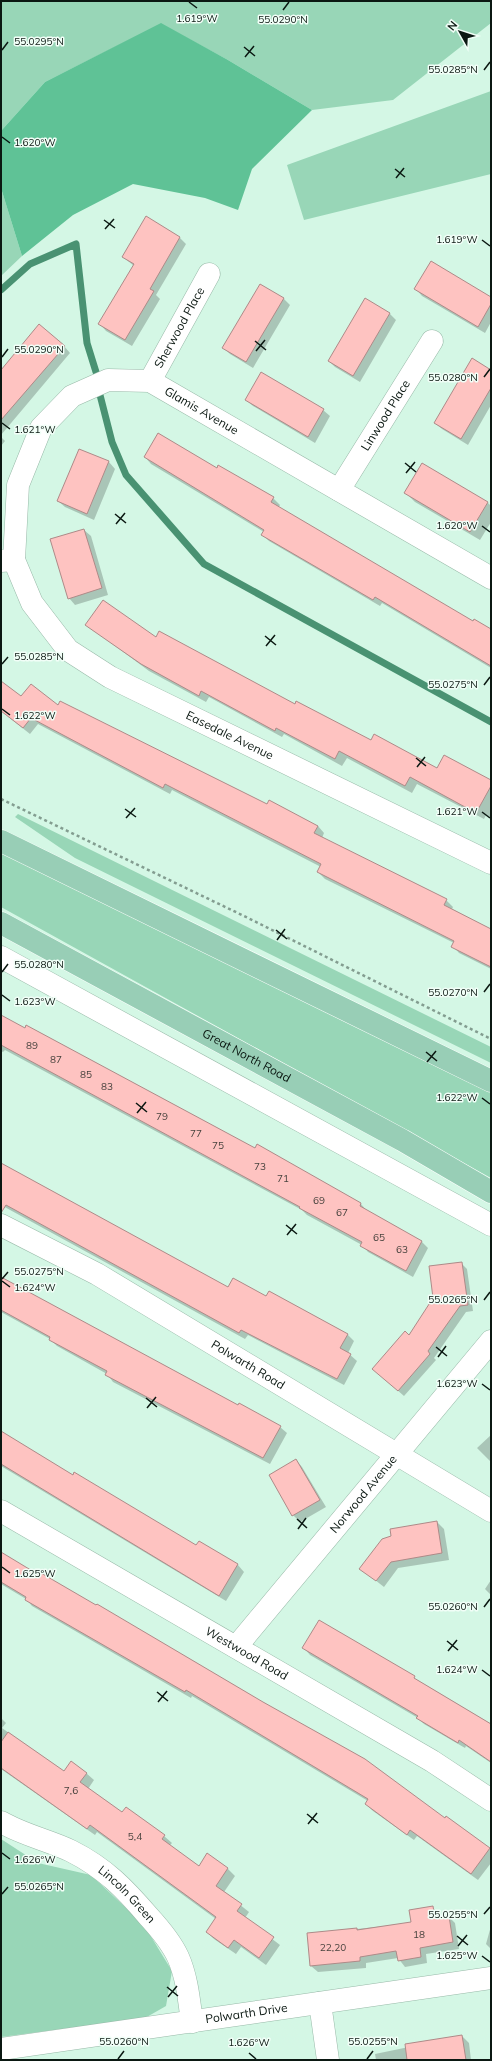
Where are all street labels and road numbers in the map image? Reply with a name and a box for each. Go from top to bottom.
street label: Sherwood Place [151,284,207,371]
street label: Linwood Place [357,377,413,453]
street label: Glamis Avenue [162,383,241,438]
street label: Easedale Avenue [184,707,276,763]
street label: Great North Road [200,1025,293,1085]
street label: Polwarth Road [209,1337,288,1392]
street label: Norwood Avenue [326,1452,400,1536]
street label: Westwood Road [203,1623,291,1683]
street label: Lincoln Green [95,1862,159,1926]
street label: Polwarth Drive [204,2000,288,2026]

